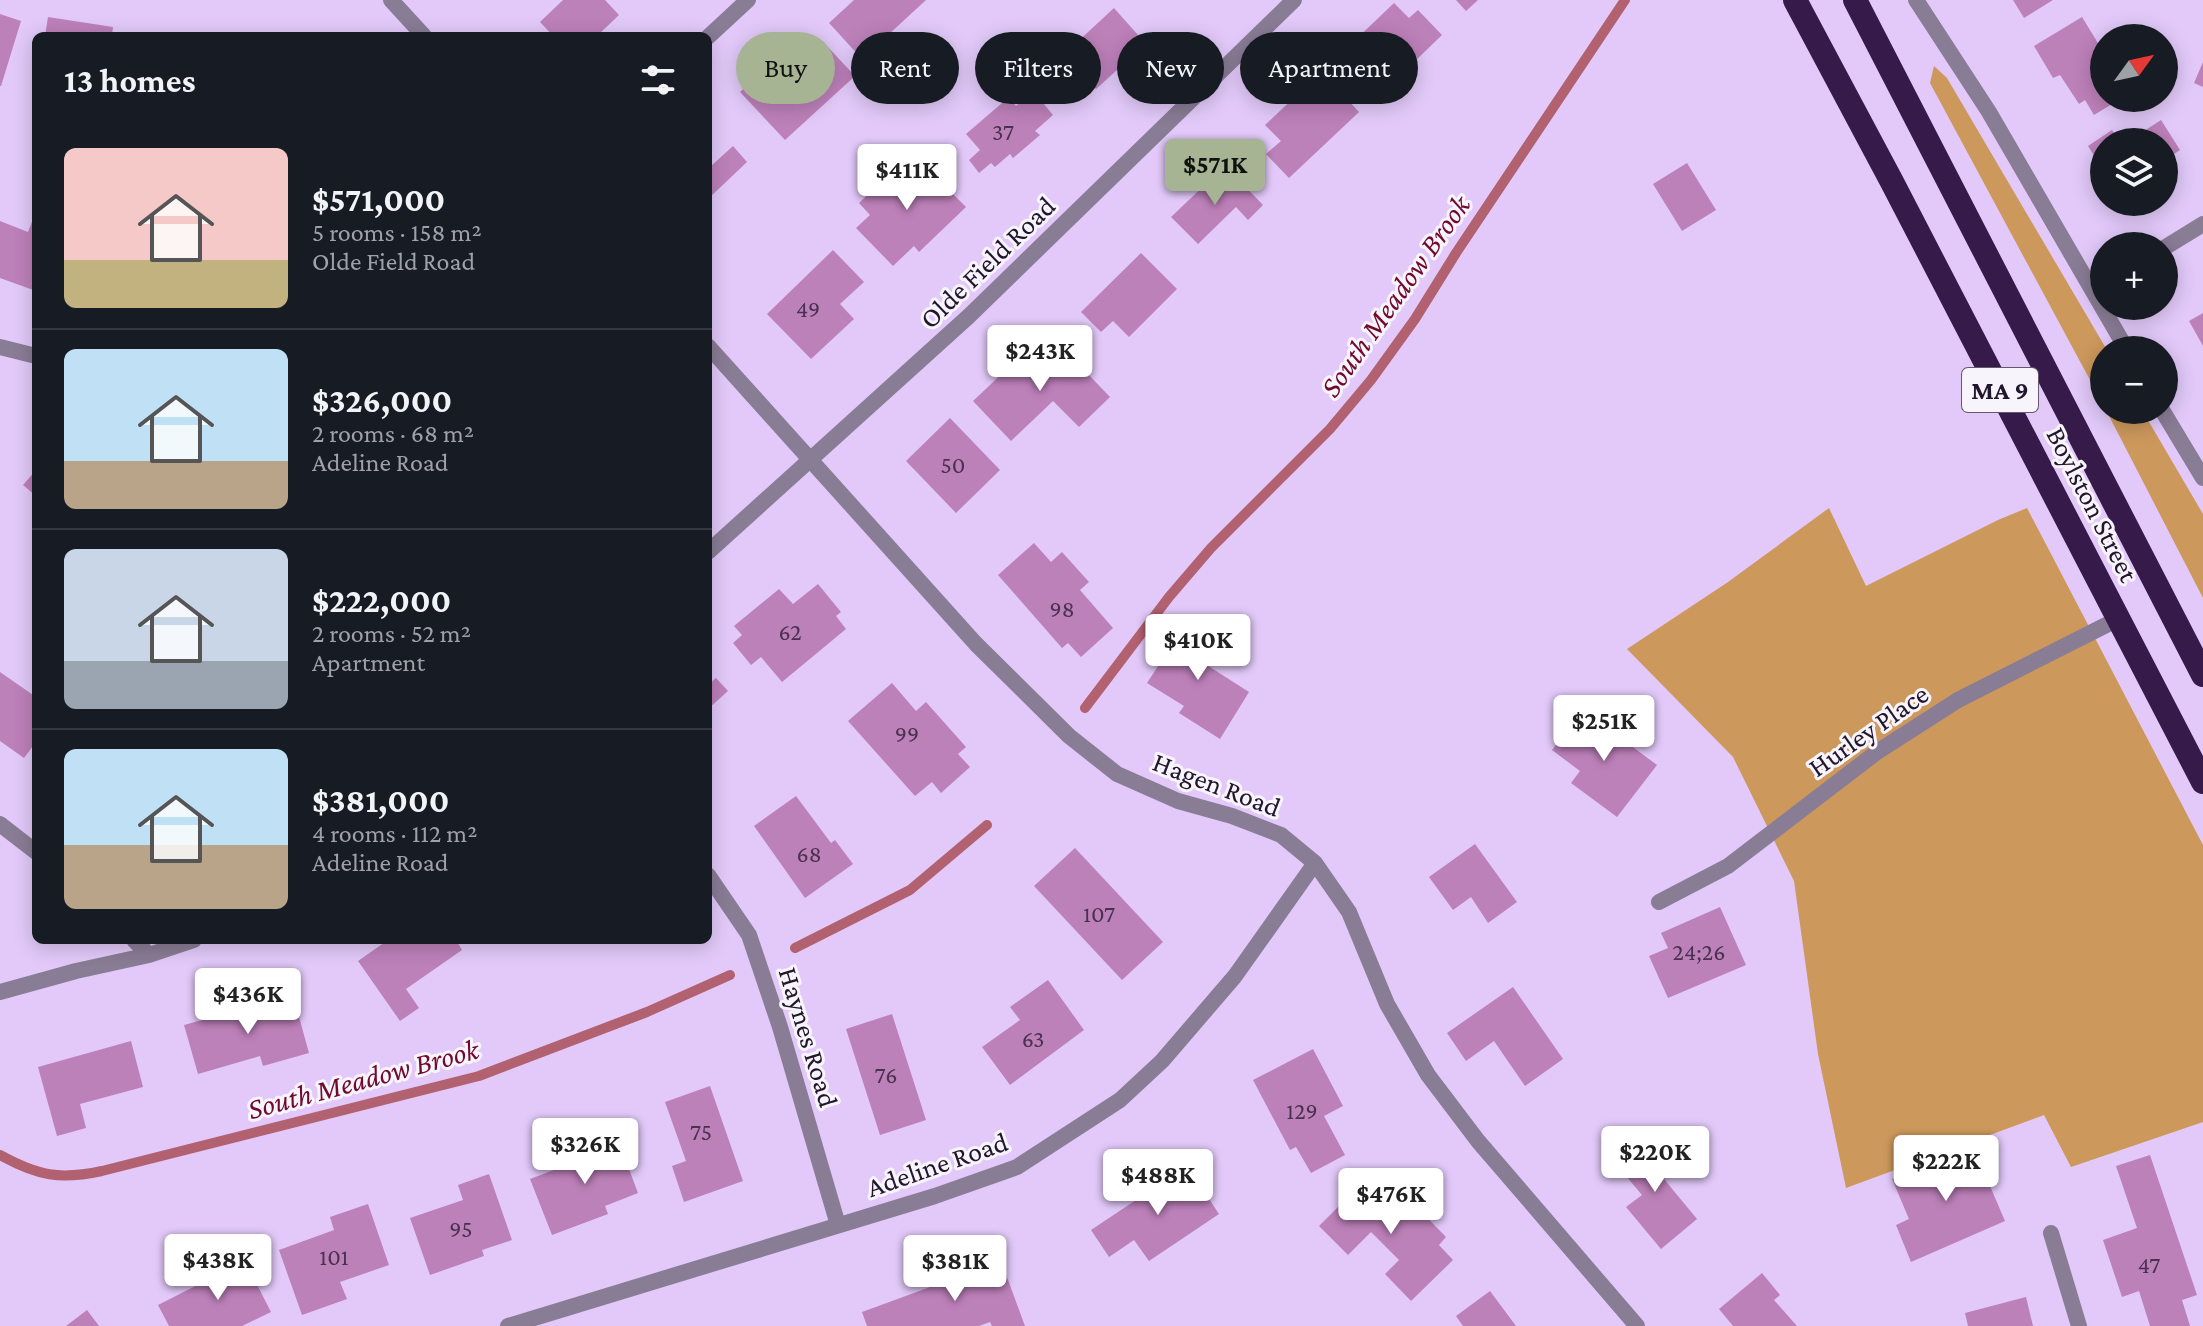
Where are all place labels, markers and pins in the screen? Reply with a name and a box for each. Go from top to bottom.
pin: $571K [1159,139,1271,207]
pin: $411K [851,144,963,212]
pin: $243K [984,325,1096,393]
pin: $410K [1142,614,1254,682]
pin: $251K [1548,695,1660,763]
pin: $436K [192,968,304,1036]
pin: $326K [529,1118,641,1186]
pin: $220K [1599,1126,1711,1194]
pin: $222K [1890,1135,2002,1203]
pin: $488K [1102,1149,1214,1217]
pin: $476K [1335,1168,1447,1236]
pin: $438K [162,1234,274,1302]
pin: $381K [899,1235,1011,1303]

